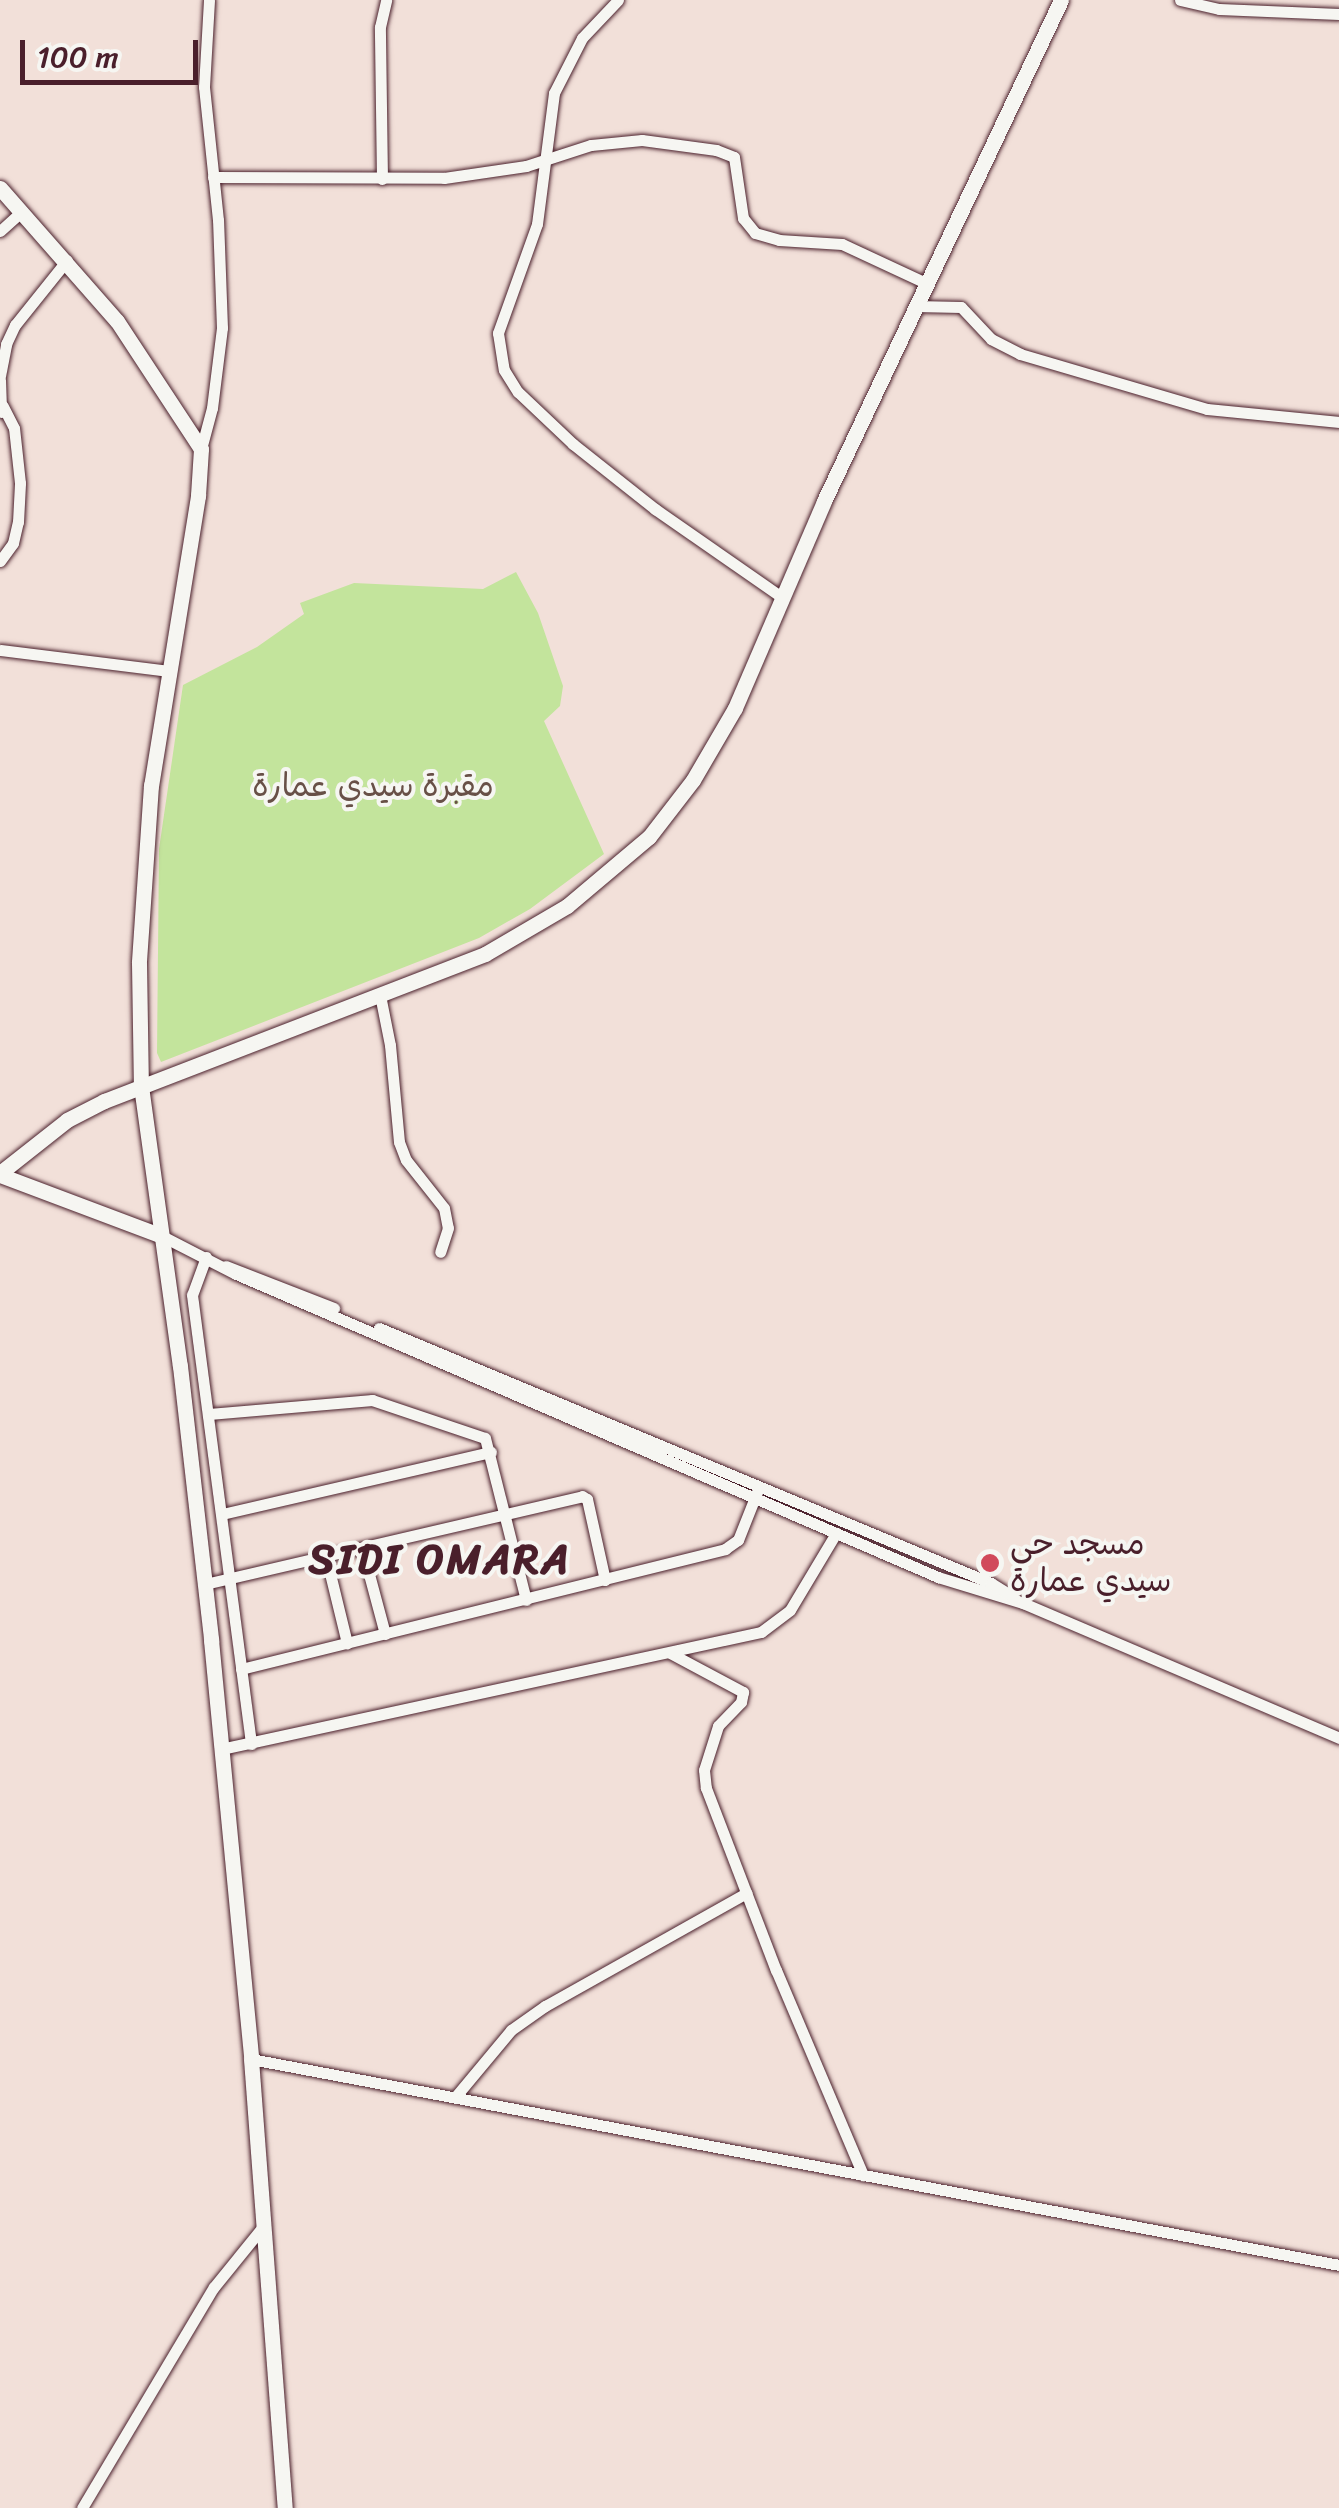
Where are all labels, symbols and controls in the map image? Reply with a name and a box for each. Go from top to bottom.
scale bar [25,20,202,82]
text: 100 m [37,30,119,84]
park label: مقبرة سيدي عمارة [252,767,494,805]
place label: مسجد حي سيدي عمارة [1010,1526,1172,1601]
district label: SIDI OMARA [311,1534,569,1584]
marker: مسجد حي سيدي عمارة [979,1552,1001,1574]

